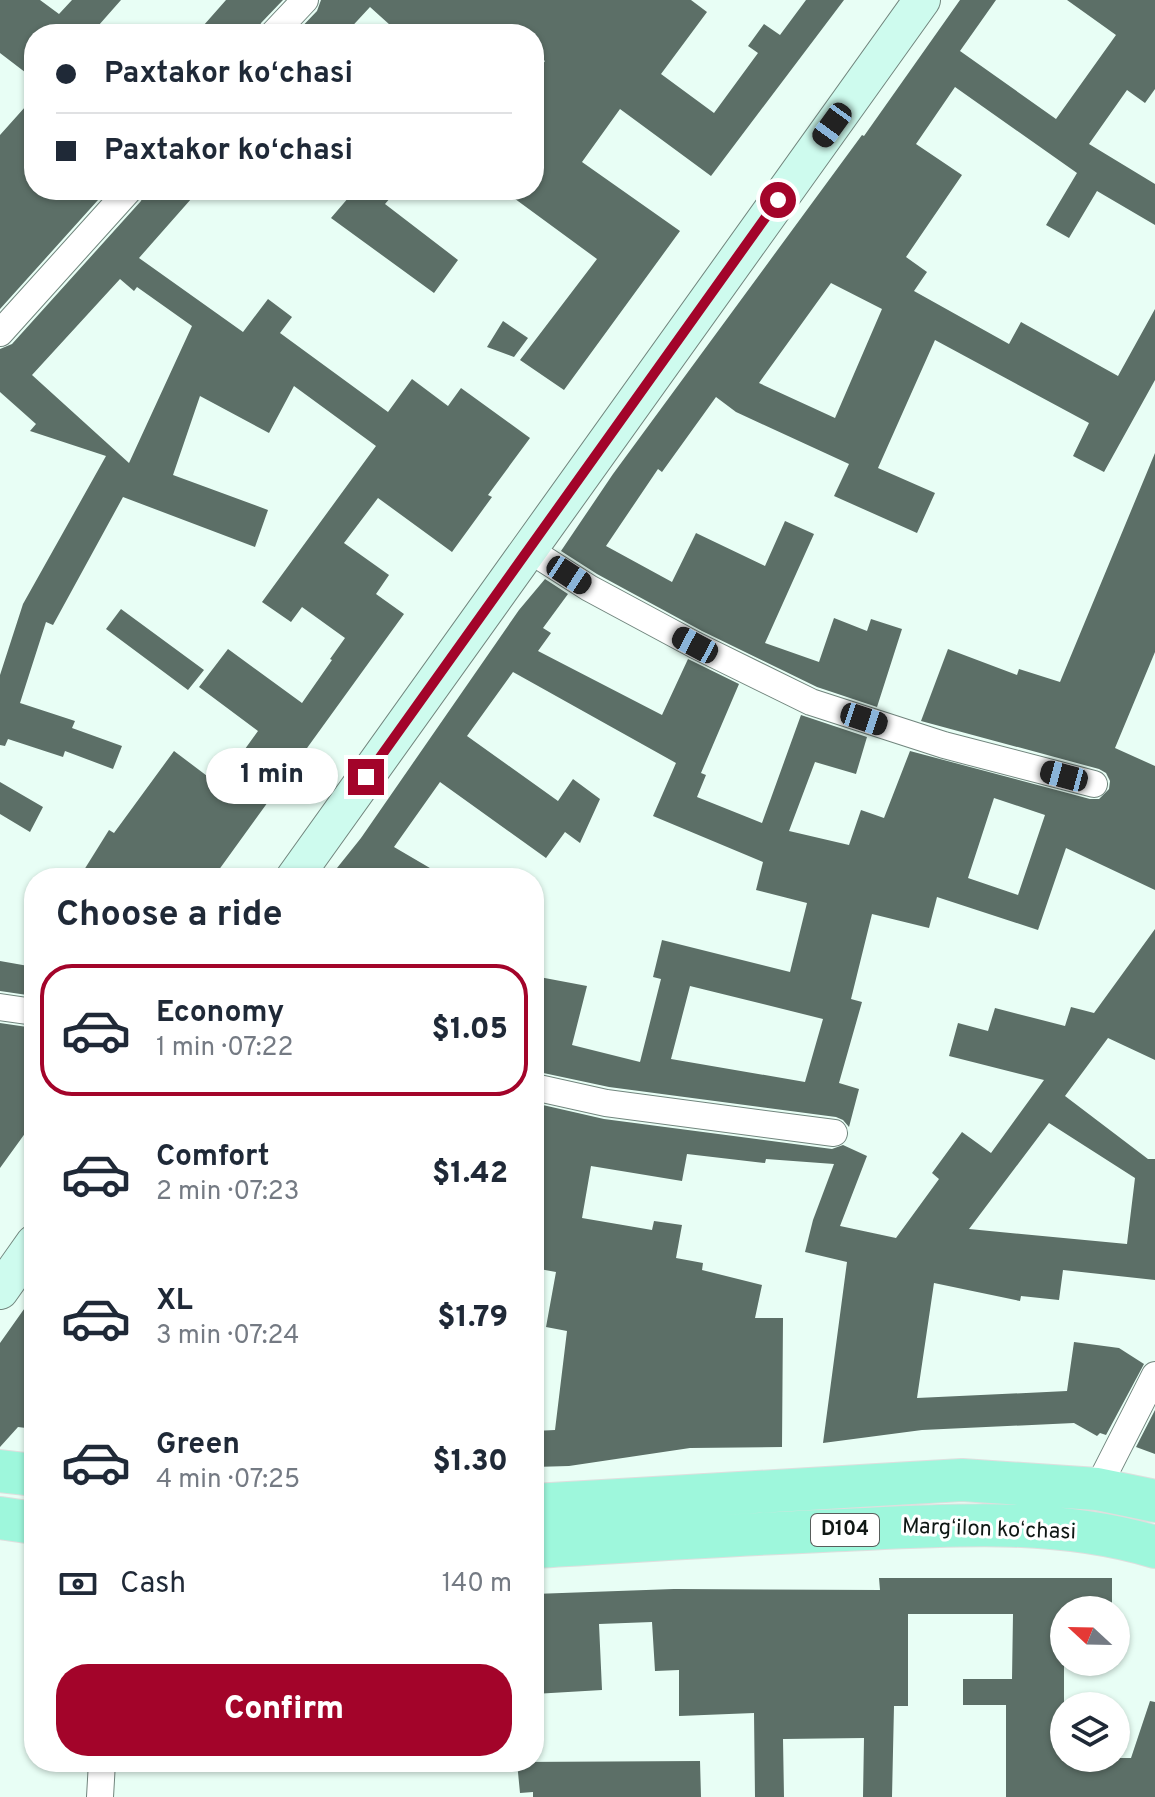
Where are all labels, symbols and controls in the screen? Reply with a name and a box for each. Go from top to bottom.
text: Paxtakor koʻchasi [104,56,353,93]
car [808,99,856,151]
text: Paxtakor koʻchasi [104,133,353,170]
route start [760,182,796,218]
car [542,552,596,598]
car [668,623,722,667]
car [837,700,891,738]
callout: 1 min [206,749,338,805]
car [1038,758,1090,794]
text: 1 min [240,759,304,792]
route end [348,759,384,795]
text: Choose a ride [56,893,282,939]
icon: car [60,994,132,1066]
text: Economy [156,995,284,1032]
text: $1.05 [432,1012,508,1049]
text: 1 min · 07:22 [156,1032,293,1065]
icon: car [60,1138,132,1210]
text: Comfort [156,1139,269,1176]
text: $1.42 [432,1156,508,1193]
text: 2 min · 07:23 [156,1176,299,1209]
icon: car [60,1282,132,1354]
text: XL [156,1283,193,1320]
text: $1.79 [437,1300,508,1337]
text: 3 min · 07:24 [156,1320,299,1353]
icon: car [60,1426,132,1498]
text: Green [156,1427,240,1464]
text: $1.30 [432,1444,508,1481]
text: 4 min · 07:25 [156,1464,300,1497]
street label: Margʻilon koʻchasi [901,1513,1077,1547]
road number: D104 [811,1514,879,1546]
icon: cash [56,1562,100,1606]
text: Cash [120,1566,186,1603]
text: 140 m [442,1568,512,1601]
north arrow [1050,1596,1130,1676]
map controls [1050,1596,1130,1772]
button: Confirm [56,1664,512,1756]
button: layers [1050,1692,1130,1772]

